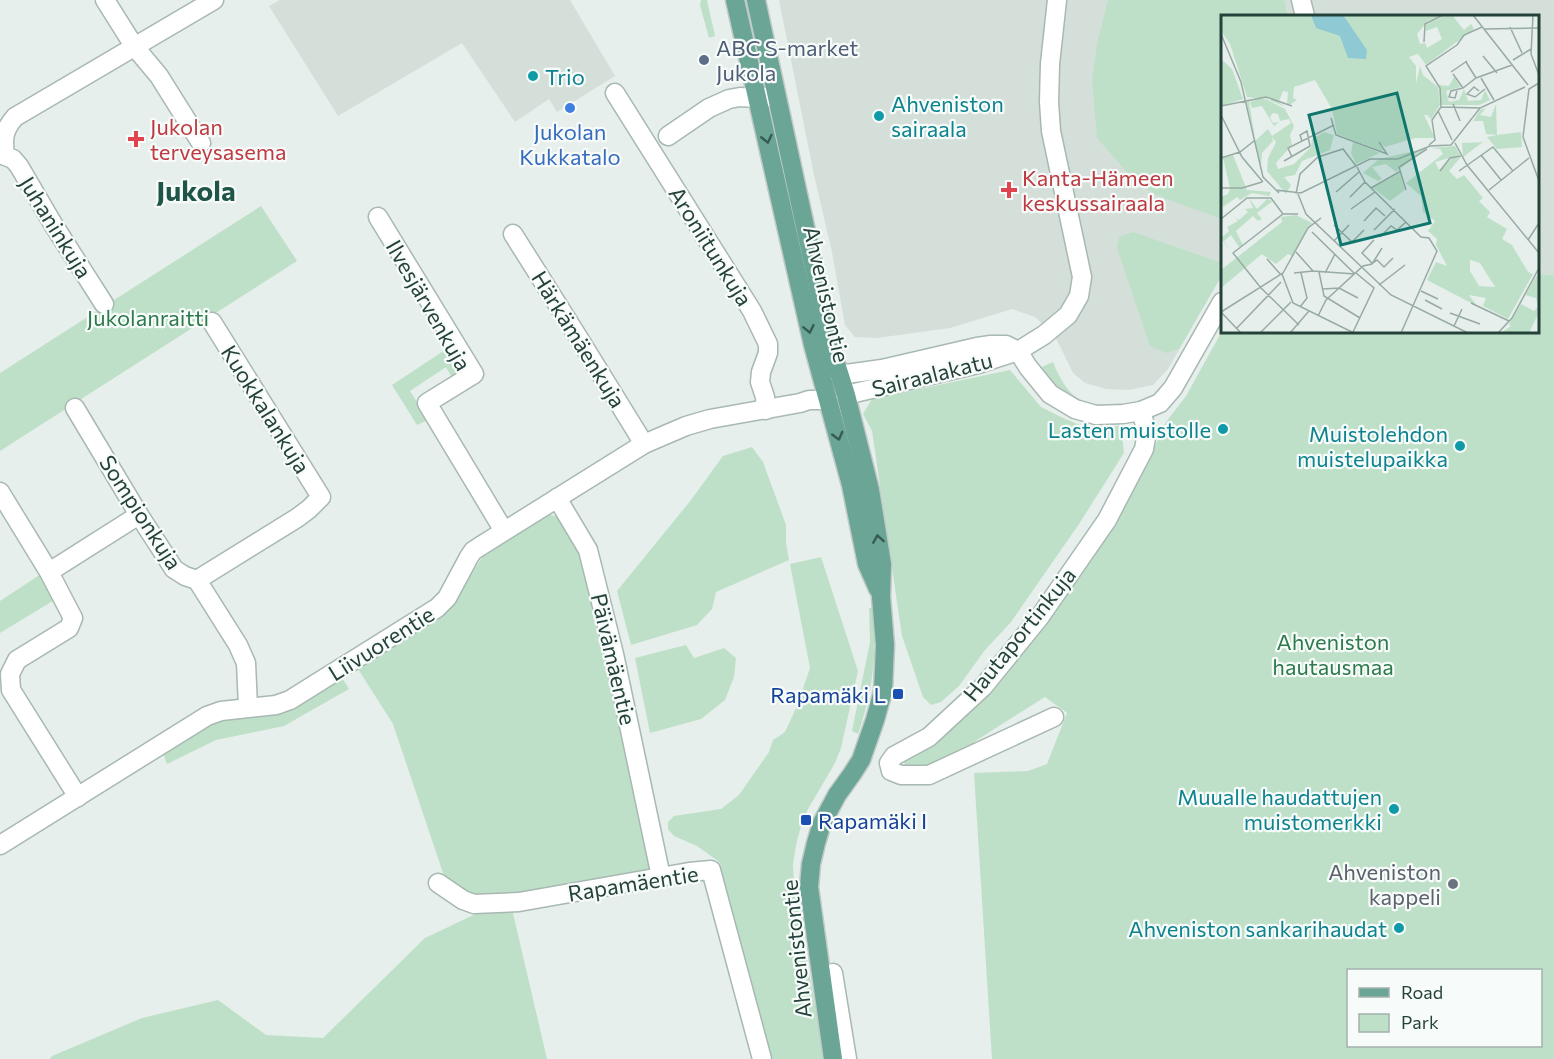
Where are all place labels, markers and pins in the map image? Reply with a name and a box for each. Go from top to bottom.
place label: ABC S-market Jukola [716,34,858,86]
marker: ABC S-market Jukola [697,53,711,67]
place label: Trio [545,63,585,90]
marker: Trio [526,69,540,83]
place label: Ahveniston sairaala [891,90,1004,142]
marker: Jukolan Kukkatalo [563,101,577,115]
marker: Ahveniston sairaala [872,109,886,123]
place label: Jukolan terveysasema [150,113,287,165]
place label: Jukolan Kukkatalo [519,118,621,170]
marker: Jukolan terveysasema [127,130,145,148]
place label: Kanta-Hämeen keskussairaala [1022,164,1174,216]
marker: Kanta-Hämeen keskussairaala [1000,181,1018,199]
place label: Lasten muistolle [1048,416,1211,443]
place label: Muistolehdon muistelupaikka [1297,420,1448,472]
marker: Lasten muistolle [1216,422,1230,436]
marker: Muistolehdon muistelupaikka [1453,439,1467,453]
place label: Rapamäki L [770,681,886,708]
marker: Rapamäki L [891,687,905,701]
place label: Muualle haudattujen muistomerkki [1177,783,1382,835]
marker: Muualle haudattujen muistomerkki [1387,802,1401,816]
place label: Rapamäki I [818,807,927,834]
marker: Rapamäki I [799,813,813,827]
place label: Ahveniston kappeli [1328,858,1441,910]
marker: Ahveniston kappeli [1446,877,1460,891]
place label: Ahveniston sankarihaudat [1128,915,1387,942]
marker: Ahveniston sankarihaudat [1392,921,1406,935]

